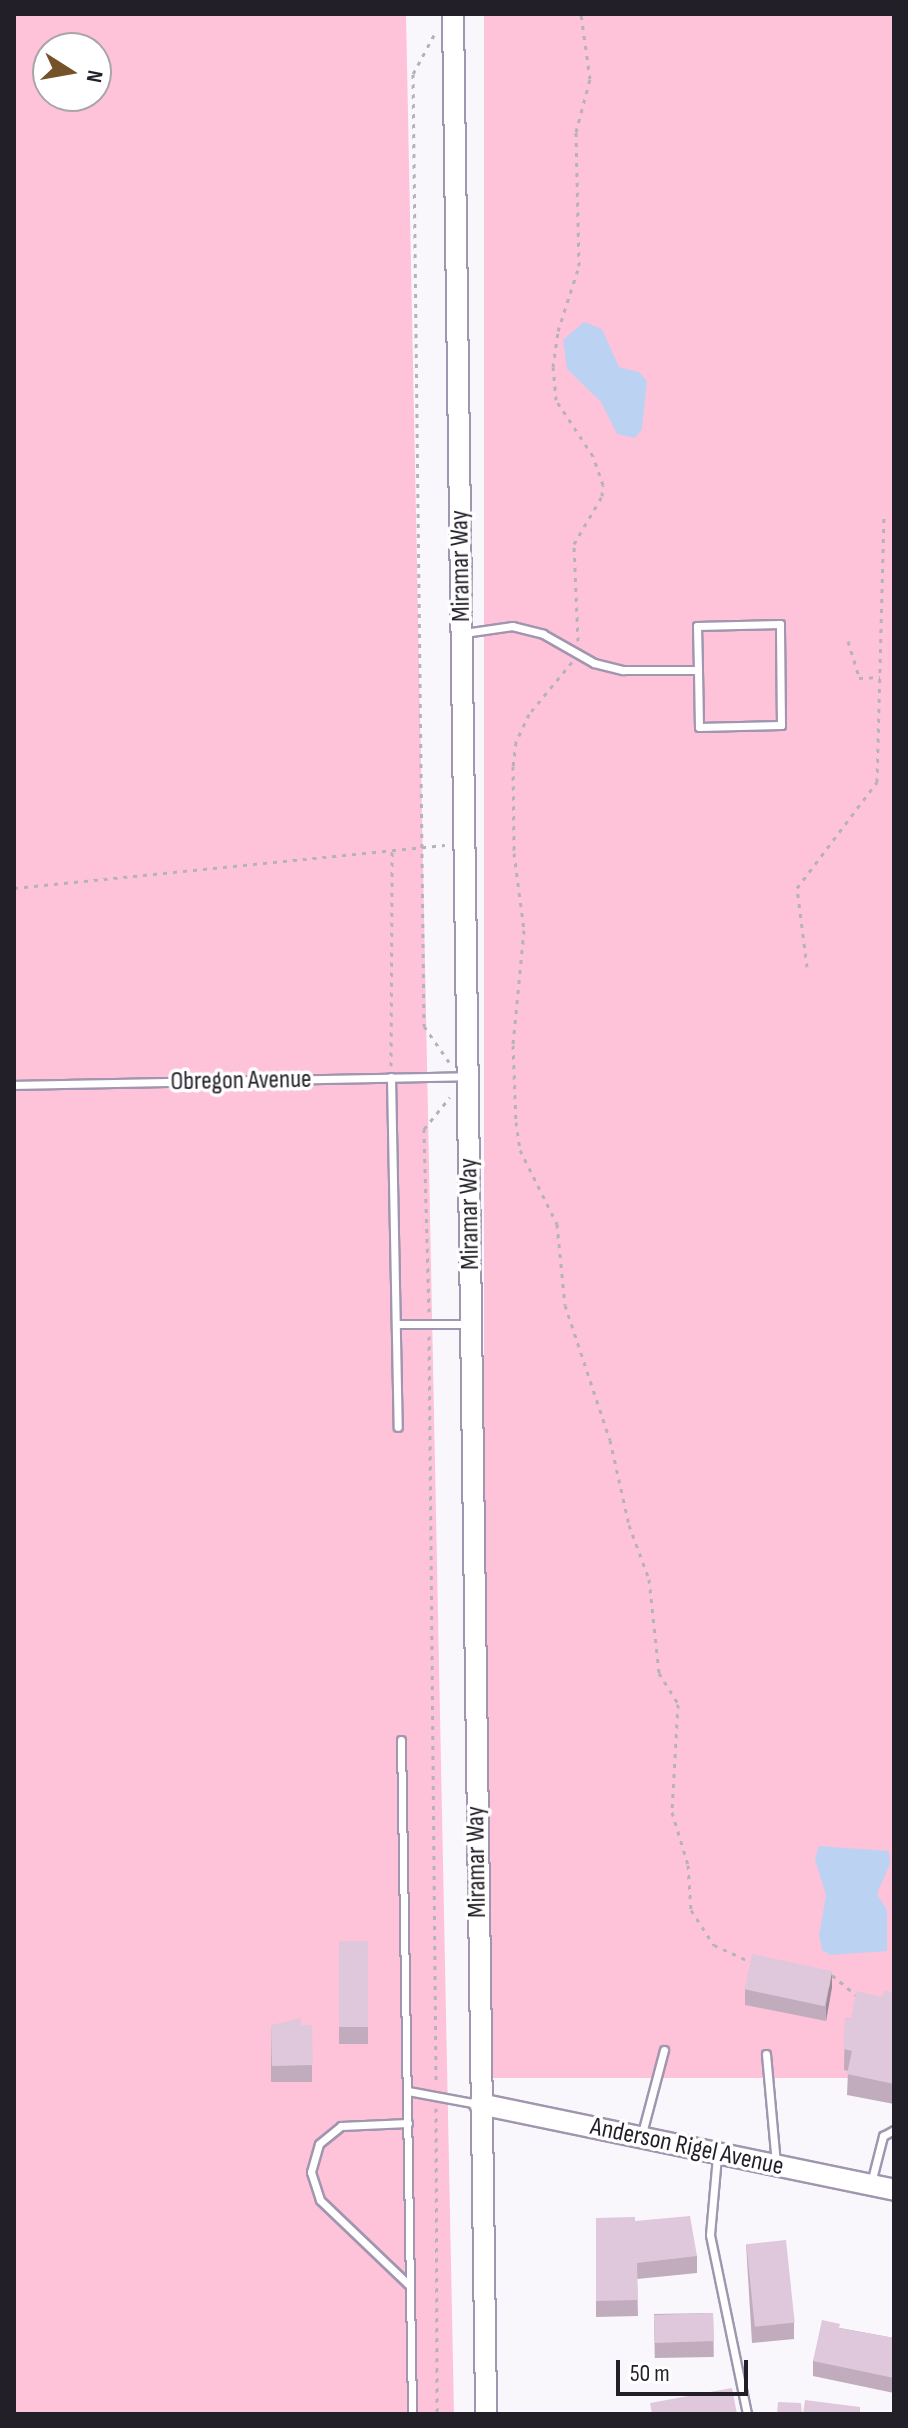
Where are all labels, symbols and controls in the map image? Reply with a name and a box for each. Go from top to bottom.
north arrow [32,32,112,112]
text: N [80,68,108,85]
street label: Miramar Way [444,510,478,622]
street label: Obregon Avenue [170,1064,312,1098]
street label: Miramar Way [453,1158,487,1270]
street label: Miramar Way [460,1806,494,1918]
street label: Anderson Rigel Avenue [588,2111,786,2183]
scale bar [620,2344,752,2394]
text: 50 m [630,2359,670,2388]

